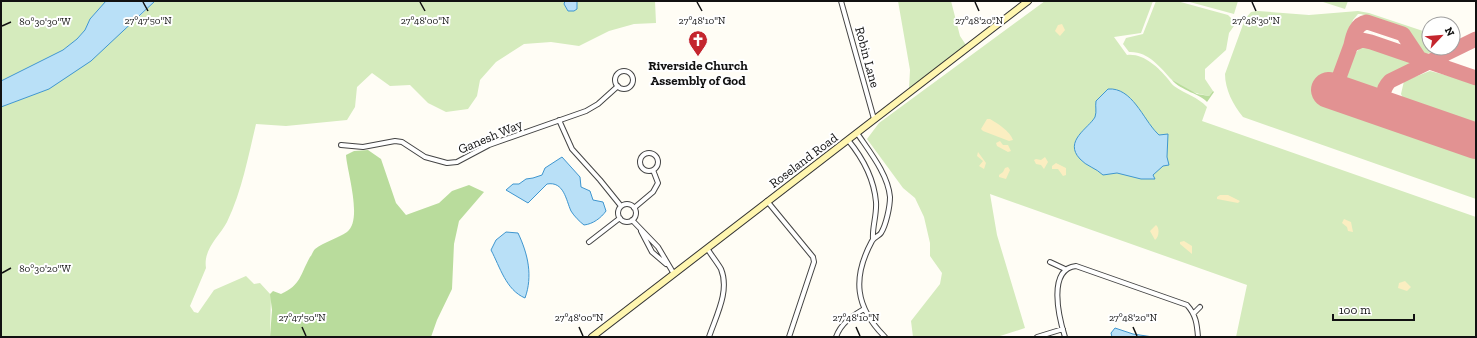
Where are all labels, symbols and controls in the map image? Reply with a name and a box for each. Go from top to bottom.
text: 27°47'50"N [124,15,172,27]
text: 27°48'00"N [401,15,450,27]
text: 27°48'10"N [679,15,726,27]
text: 27°48'20"N [955,15,1004,27]
text: 27°48'30"N [1232,15,1281,27]
text: 80°30'30"W [19,16,71,28]
north arrow [1421,16,1461,56]
street label: Robin Lane [852,25,883,89]
text: N [1442,25,1457,39]
church icon: Riverside Church Assembly of God [687,29,709,57]
place label: Riverside Church Assembly of God [648,58,748,88]
street label: Ganesh Way [456,116,525,157]
street label: Roseland Road [766,130,840,191]
text: 80°30'20"W [19,263,71,275]
scale bar [1333,296,1414,322]
text: 100 m [1339,303,1371,317]
text: 27°47'50"N [278,312,326,324]
text: 27°48'00"N [555,312,604,324]
text: 27°48'10"N [833,312,880,324]
text: 27°48'20"N [1109,312,1158,324]

